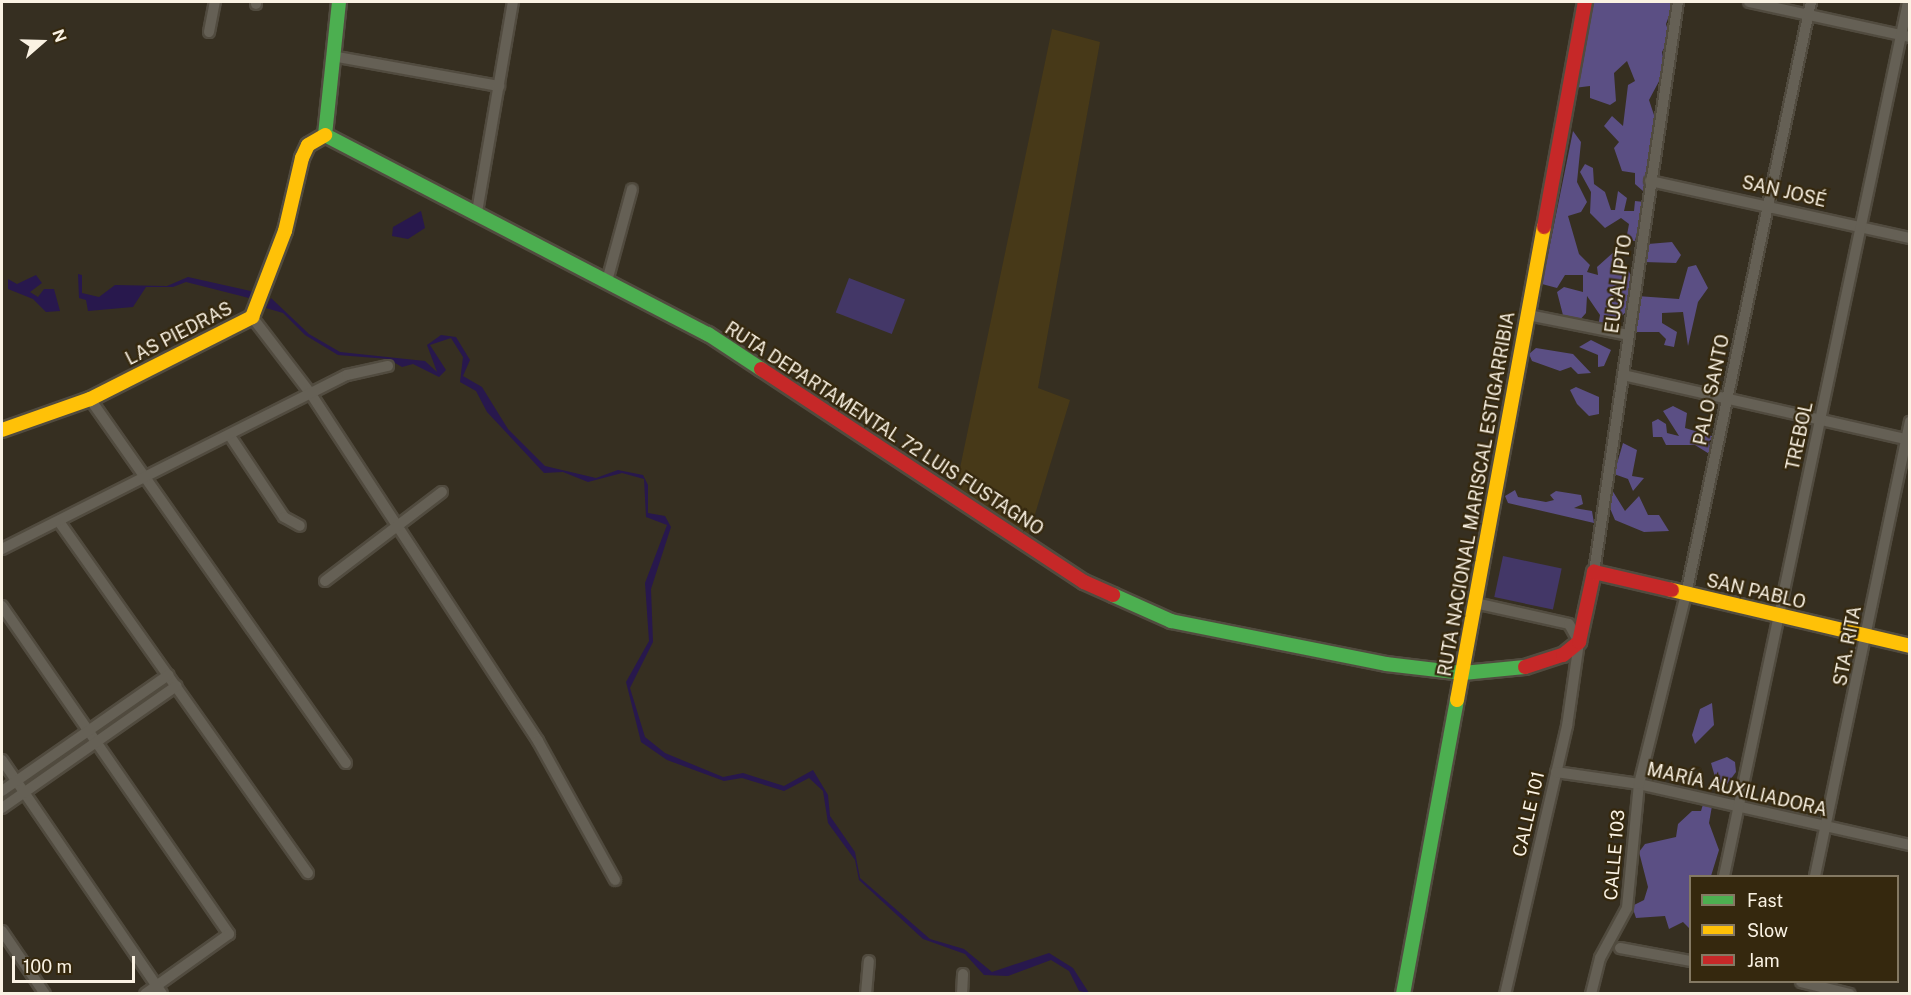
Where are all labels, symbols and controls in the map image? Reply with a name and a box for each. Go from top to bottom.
north arrow [12,12,72,72]
text: N [48,27,70,45]
street label: SAN JOSÉ [1740,172,1828,212]
street label: EUCALIPTO [1601,233,1637,335]
street label: LAS PIEDRAS [122,298,236,370]
street label: RUTA NACIONAL MARISCAL ESTIGARRIBIA [1434,310,1520,678]
street label: RUTA DEPARTAMENTAL 72 LUIS FUSTAGNO [721,318,1047,540]
street label: PALO SANTO [1690,333,1734,447]
street label: TREBOL [1782,400,1818,472]
street label: SAN PABLO [1704,570,1808,614]
street label: STA. RITA [1830,604,1866,688]
street label: MARÍA AUXILIADORA [1645,759,1829,821]
street label: CALLE 101 [1509,769,1549,859]
street label: CALLE 103 [1600,809,1630,901]
legend [1689,875,1899,983]
text: Fast [1747,890,1783,911]
text: Slow [1747,920,1788,941]
scale bar [15,944,138,982]
text: Jam [1747,950,1780,971]
text: 100 m [23,956,72,977]

